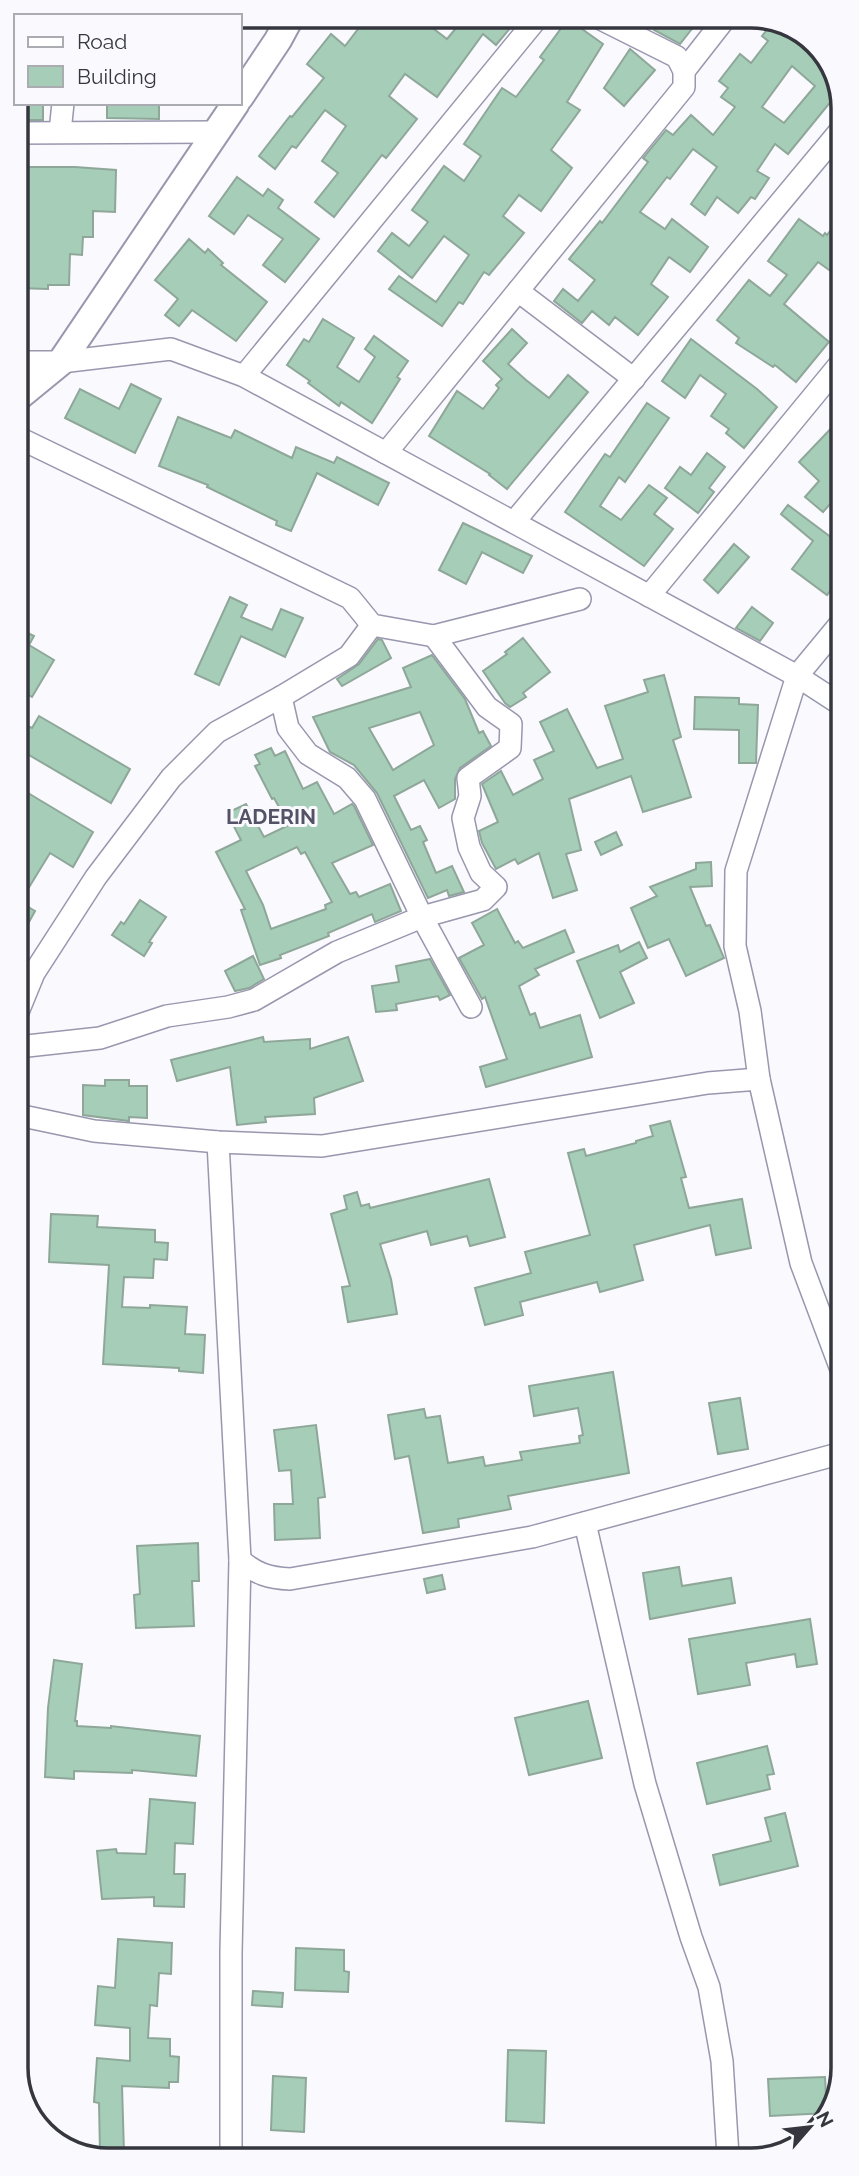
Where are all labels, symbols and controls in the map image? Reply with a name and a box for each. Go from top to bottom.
legend [14,14,242,105]
text: Road [77,29,127,54]
text: Building [77,64,157,89]
district label: LADERIN [226,804,316,829]
north arrow [775,2092,845,2162]
text: N [812,2107,838,2131]

